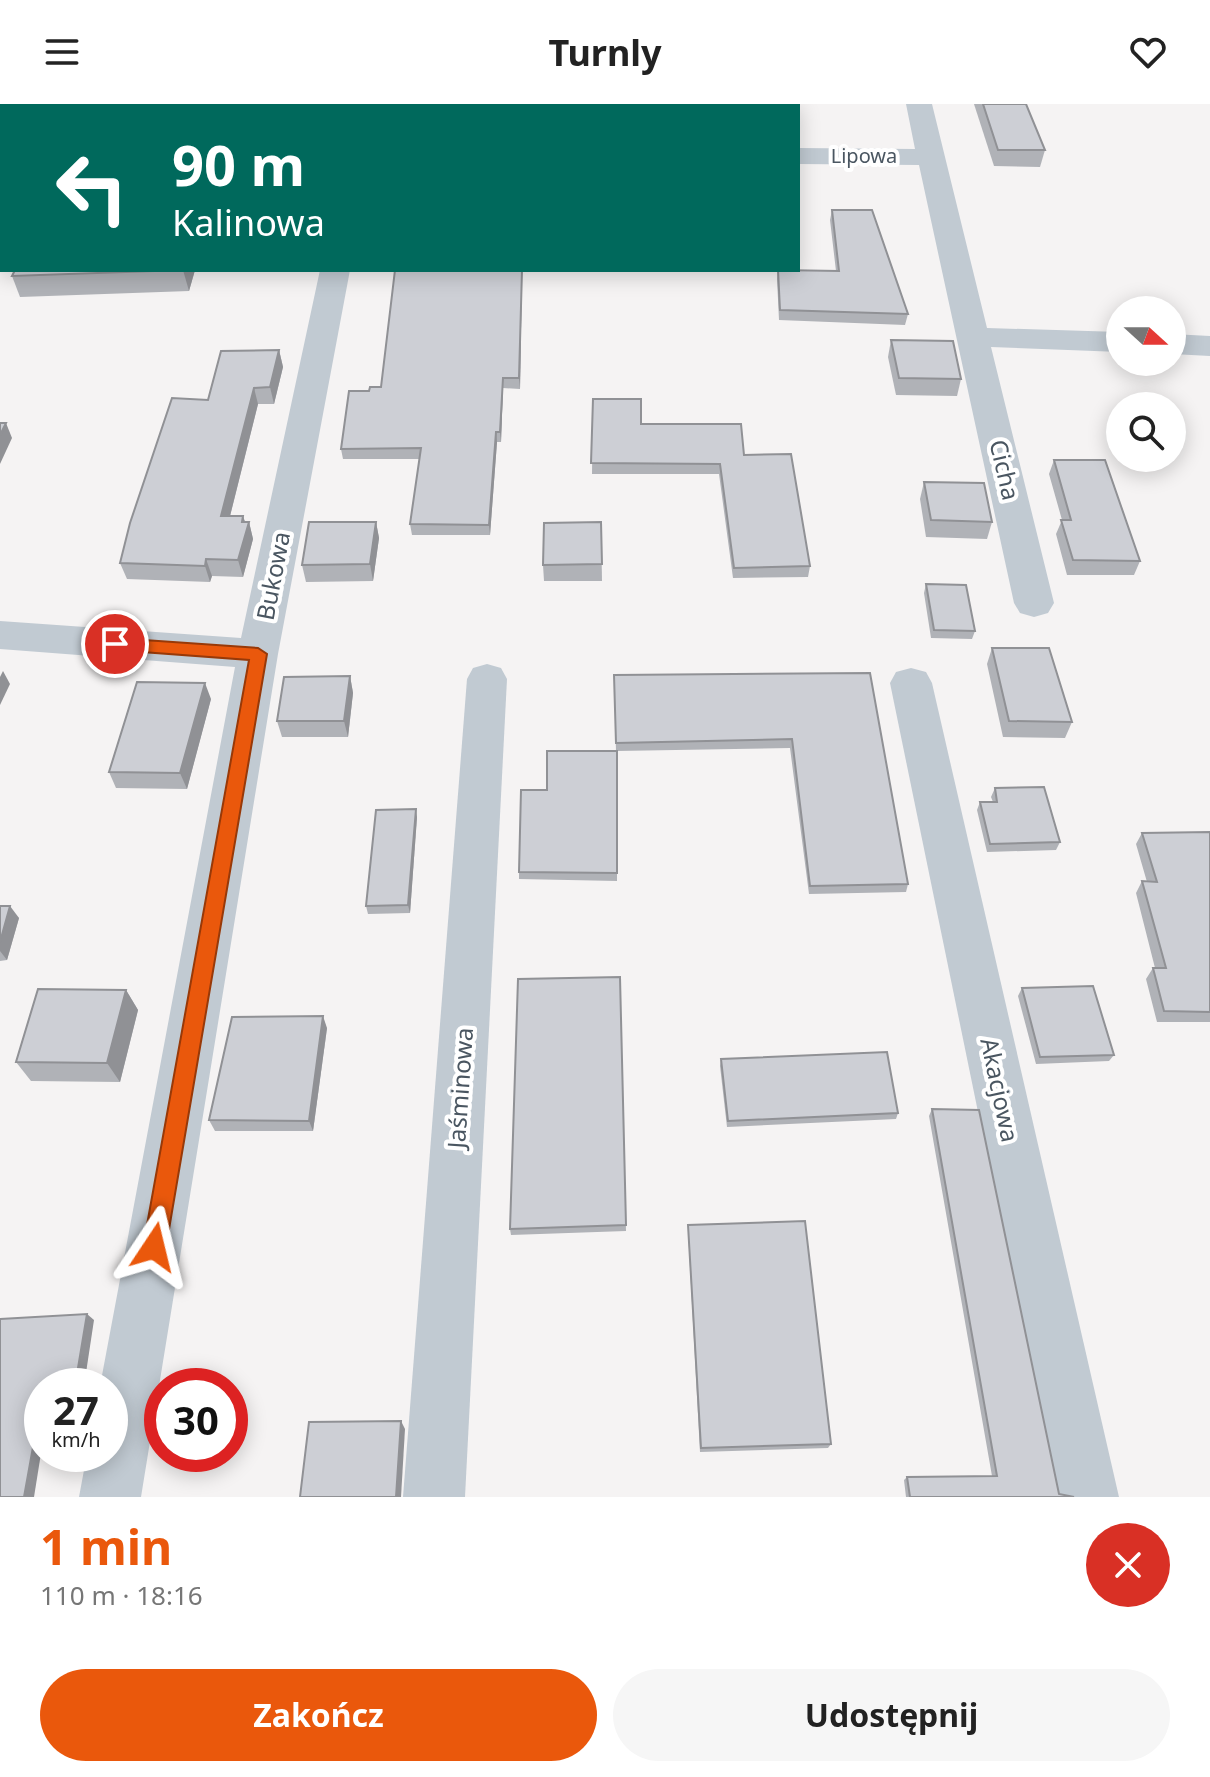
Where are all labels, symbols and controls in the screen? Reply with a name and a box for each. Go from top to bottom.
text: Turnly [548,28,662,77]
icon: menu [40,30,84,74]
icon: heart [1126,30,1170,74]
text: 90 m [172,126,305,202]
icon: left [40,136,144,240]
street label: Lipowa [831,142,897,169]
text: Kalinowa [172,198,325,247]
north arrow [1106,296,1186,376]
map controls [1106,296,1186,472]
button: search [1106,392,1186,472]
street label: Cicha [983,436,1028,503]
street label: Bukowa [248,529,297,623]
pin [81,610,149,678]
icon: arrive [93,622,137,666]
street label: Jaśminowa [439,1026,480,1152]
street label: Akacjowa [973,1035,1028,1145]
position arrow [112,1205,196,1289]
speed limit sign: 30 [144,1368,248,1472]
text: 27 [53,1382,99,1437]
text: km/h [51,1426,101,1453]
text: 1 min [40,1514,172,1579]
button: close [1086,1523,1170,1607]
text: 110 m · 18:16 [40,1577,203,1613]
button: Zakończ [40,1669,597,1761]
button: Udostępnij [613,1669,1170,1761]

